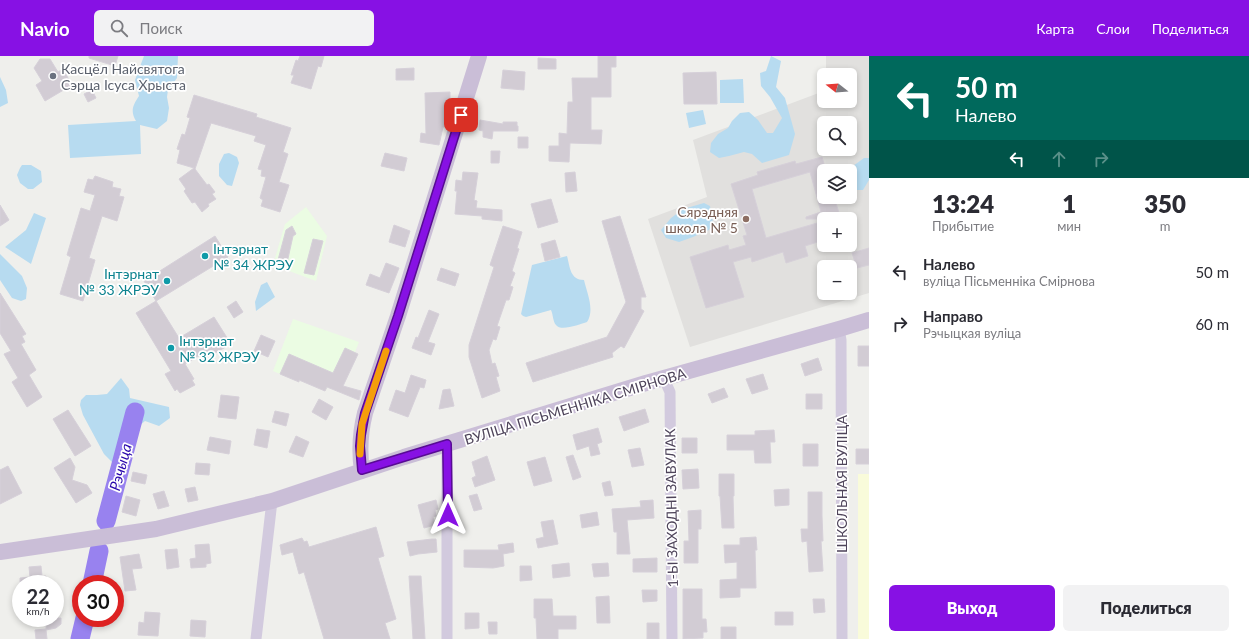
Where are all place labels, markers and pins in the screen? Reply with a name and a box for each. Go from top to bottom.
place label: Касцёл Найсвятога Сэрца Ісуса Хрыста [61,60,186,93]
marker: Касцёл Найсвятога Сэрца Ісуса Хрыста [48,71,58,81]
pin [444,98,478,132]
place label: Сярэдняя школа № 5 [665,203,738,236]
marker: Сярэдняя школа № 5 [741,214,751,224]
place label: Інтэрнат № 34 ЖРЭУ [213,240,294,273]
marker: Інтэрнат № 34 ЖРЭУ [200,251,210,261]
place label: Інтэрнат № 33 ЖРЭУ [79,265,159,298]
marker: Інтэрнат № 33 ЖРЭУ [162,276,172,286]
place label: Інтэрнат № 32 ЖРЭУ [179,332,260,365]
marker: Інтэрнат № 32 ЖРЭУ [166,343,176,353]

